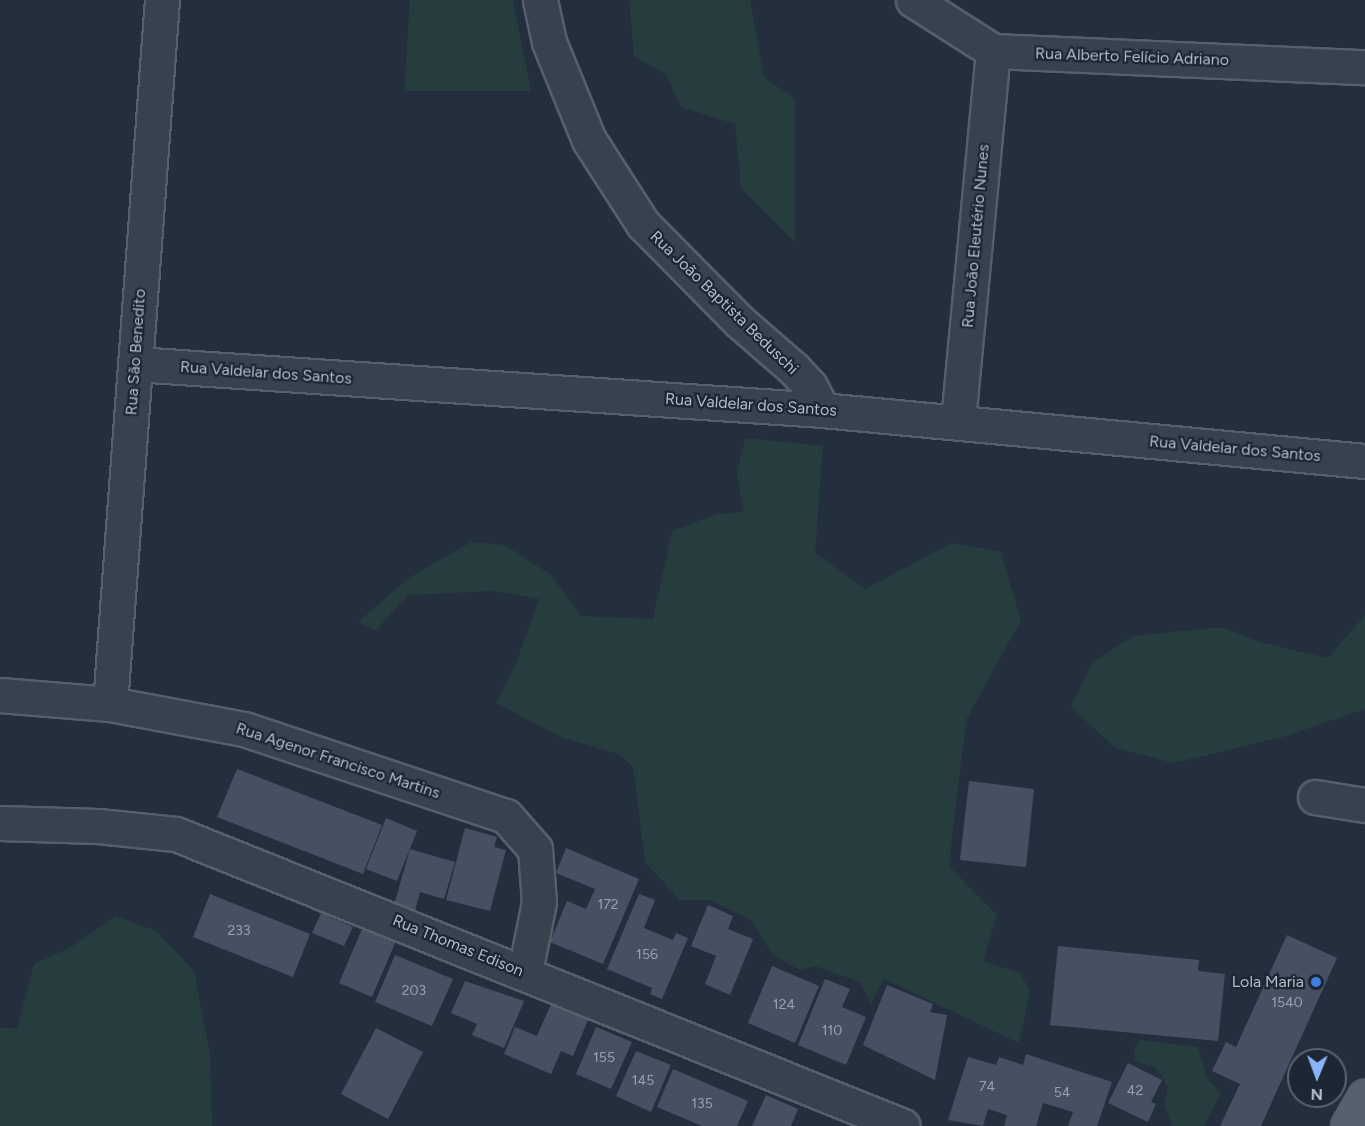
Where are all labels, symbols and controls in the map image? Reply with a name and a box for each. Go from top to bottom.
street label: Rua Alberto Felício Adriano [1035,44,1229,70]
street label: Rua João Eleutério Nunes [958,143,994,329]
street label: Rua João Baptista Beduschi [646,227,802,379]
street label: Rua São Benedito [122,288,150,416]
street label: Rua Valdelar dos Santos [180,357,352,389]
street label: Rua Valdelar dos Santos [665,389,837,421]
street label: Rua Valdelar dos Santos [1148,432,1322,466]
street label: Rua Agenor Francisco Martins [234,719,442,803]
house number: 172 [597,897,619,913]
street label: Rua Thomas Edison [390,911,526,981]
house number: 233 [227,923,251,939]
house number: 156 [636,947,658,963]
place label: Lola Maria [1232,972,1304,992]
marker: Lola Maria [1309,975,1323,989]
house number: 203 [402,983,426,999]
house number: 1540 [1271,995,1303,1011]
house number: 124 [773,997,795,1013]
house number: 110 [822,1023,842,1039]
north arrow [1287,1048,1347,1108]
house number: 155 [593,1050,615,1066]
house number: 145 [632,1073,654,1089]
house number: 74 [979,1079,995,1095]
house number: 42 [1127,1083,1143,1099]
house number: 54 [1054,1085,1070,1101]
text: N [1310,1085,1323,1104]
house number: 135 [691,1096,713,1112]

